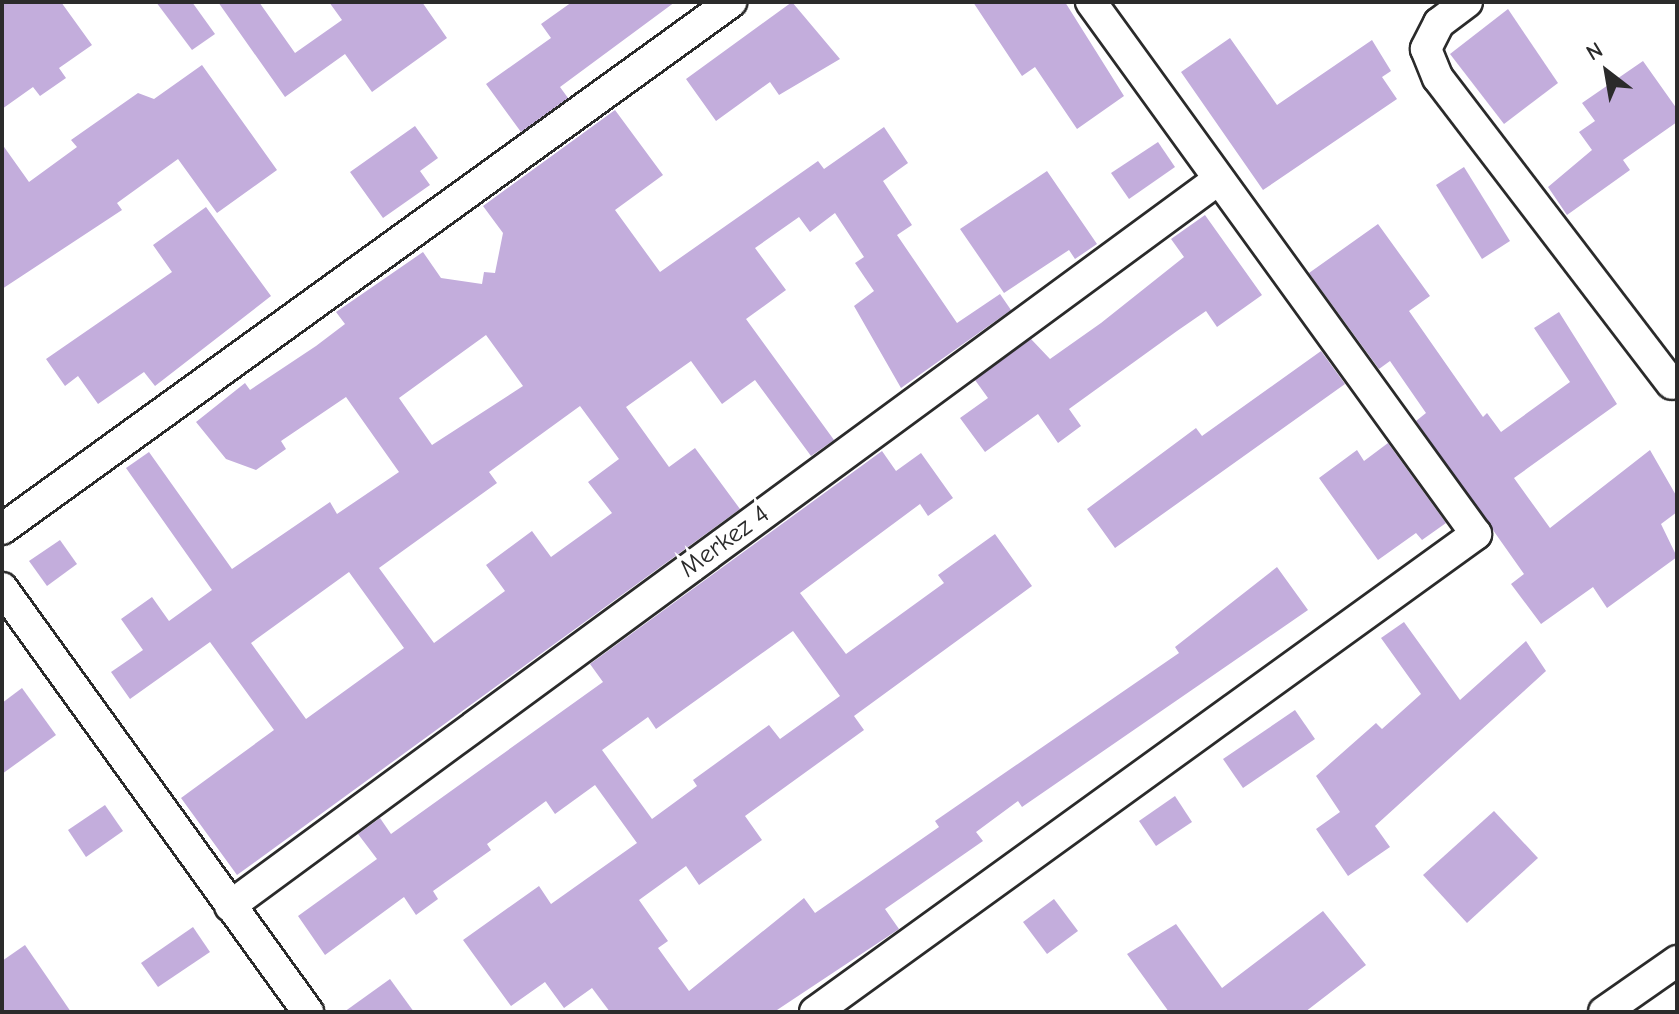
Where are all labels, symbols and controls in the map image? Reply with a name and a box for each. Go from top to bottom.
north arrow [1567,32,1647,112]
text: N [1582,37,1607,66]
street label: Merkez 4 [674,499,776,585]

